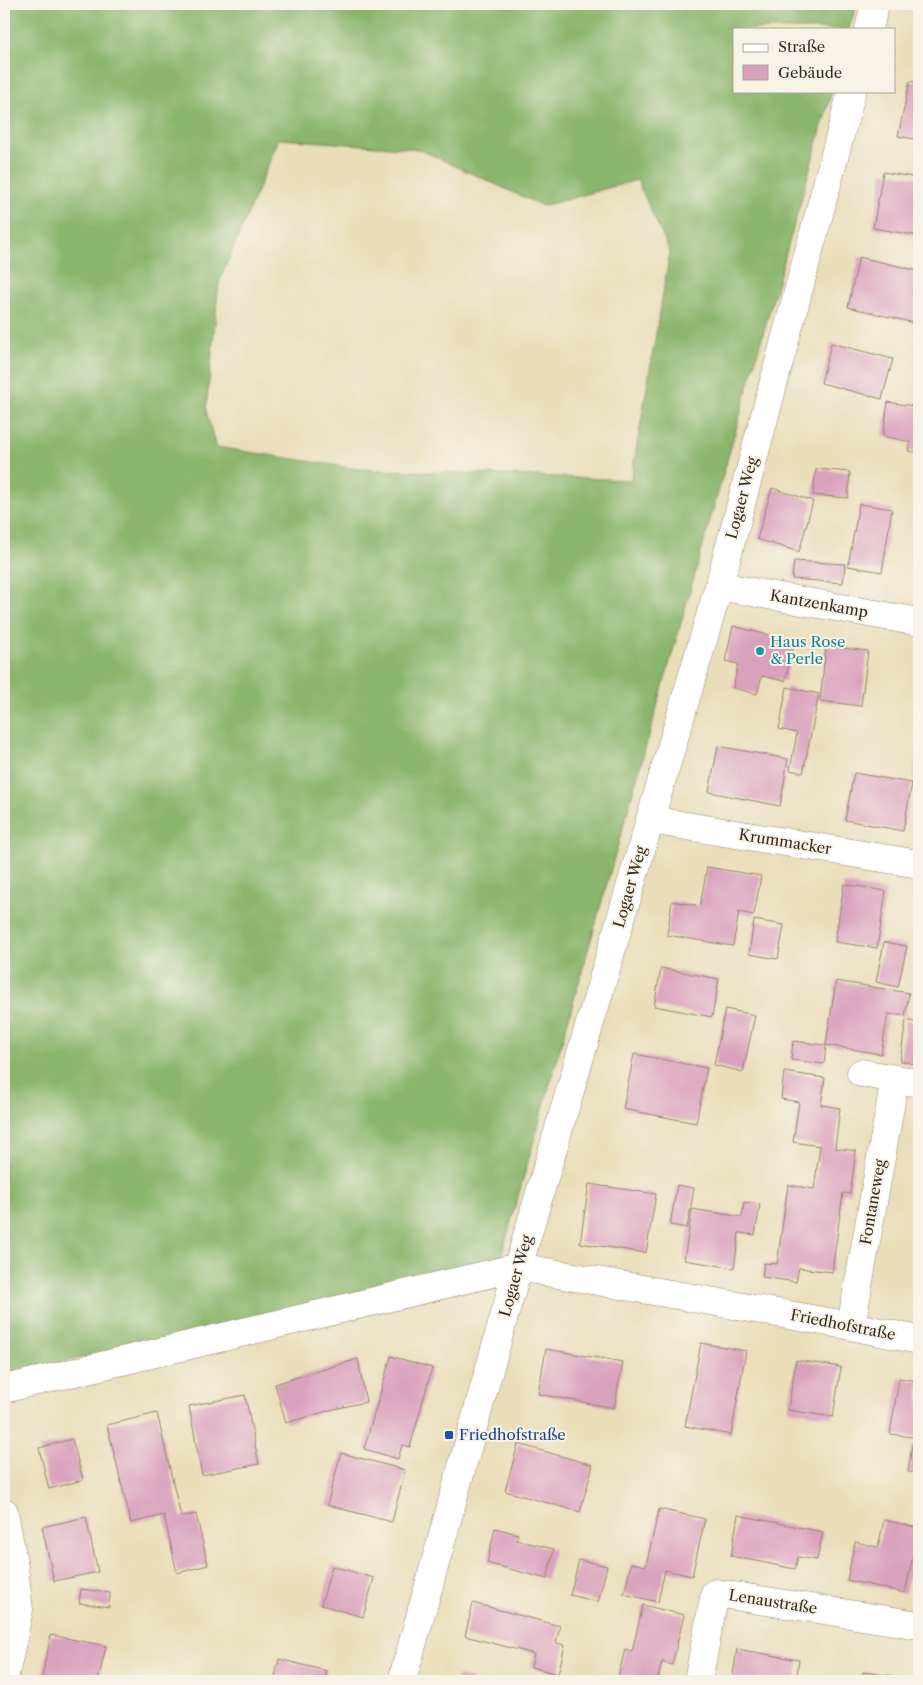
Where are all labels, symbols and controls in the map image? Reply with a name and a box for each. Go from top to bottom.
legend [733,28,896,92]
text: Straße [778,37,825,56]
text: Gebäude [778,63,842,82]
street label: Logaer Weg [721,455,762,541]
street label: Kantzenkamp [769,586,870,621]
place label: Haus Rose & Perle [770,632,845,668]
marker: Haus Rose & Perle [754,645,766,657]
street label: Krummacker [737,825,834,858]
street label: Logaer Weg [609,844,650,930]
street label: Fontaneweg [856,1157,889,1246]
street label: Logaer Weg [495,1233,536,1319]
street label: Friedhofstraße [789,1305,897,1344]
place label: Friedhofstraße [459,1425,566,1444]
marker: Friedhofstraße [443,1429,455,1441]
street label: Lenaustraße [727,1585,819,1618]

